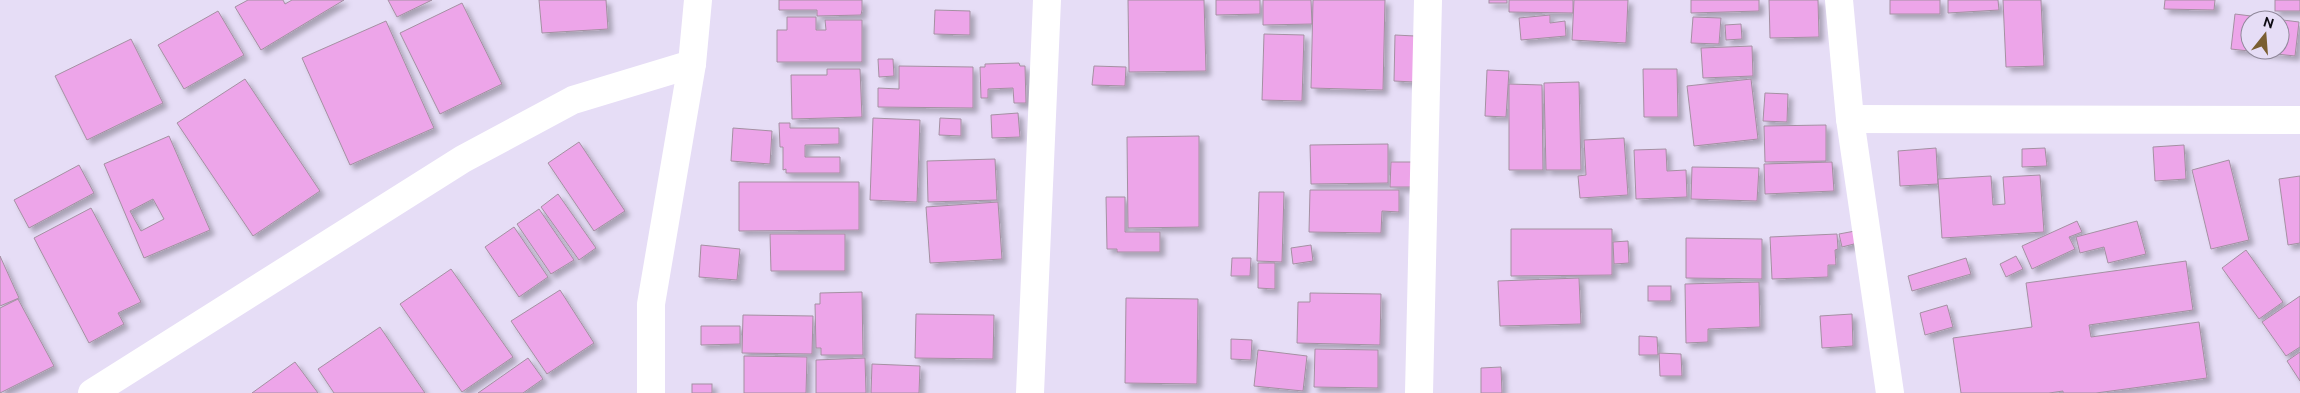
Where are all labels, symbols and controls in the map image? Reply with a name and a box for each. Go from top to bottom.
north arrow [2240,10,2290,60]
text: N [2261,13,2276,32]

